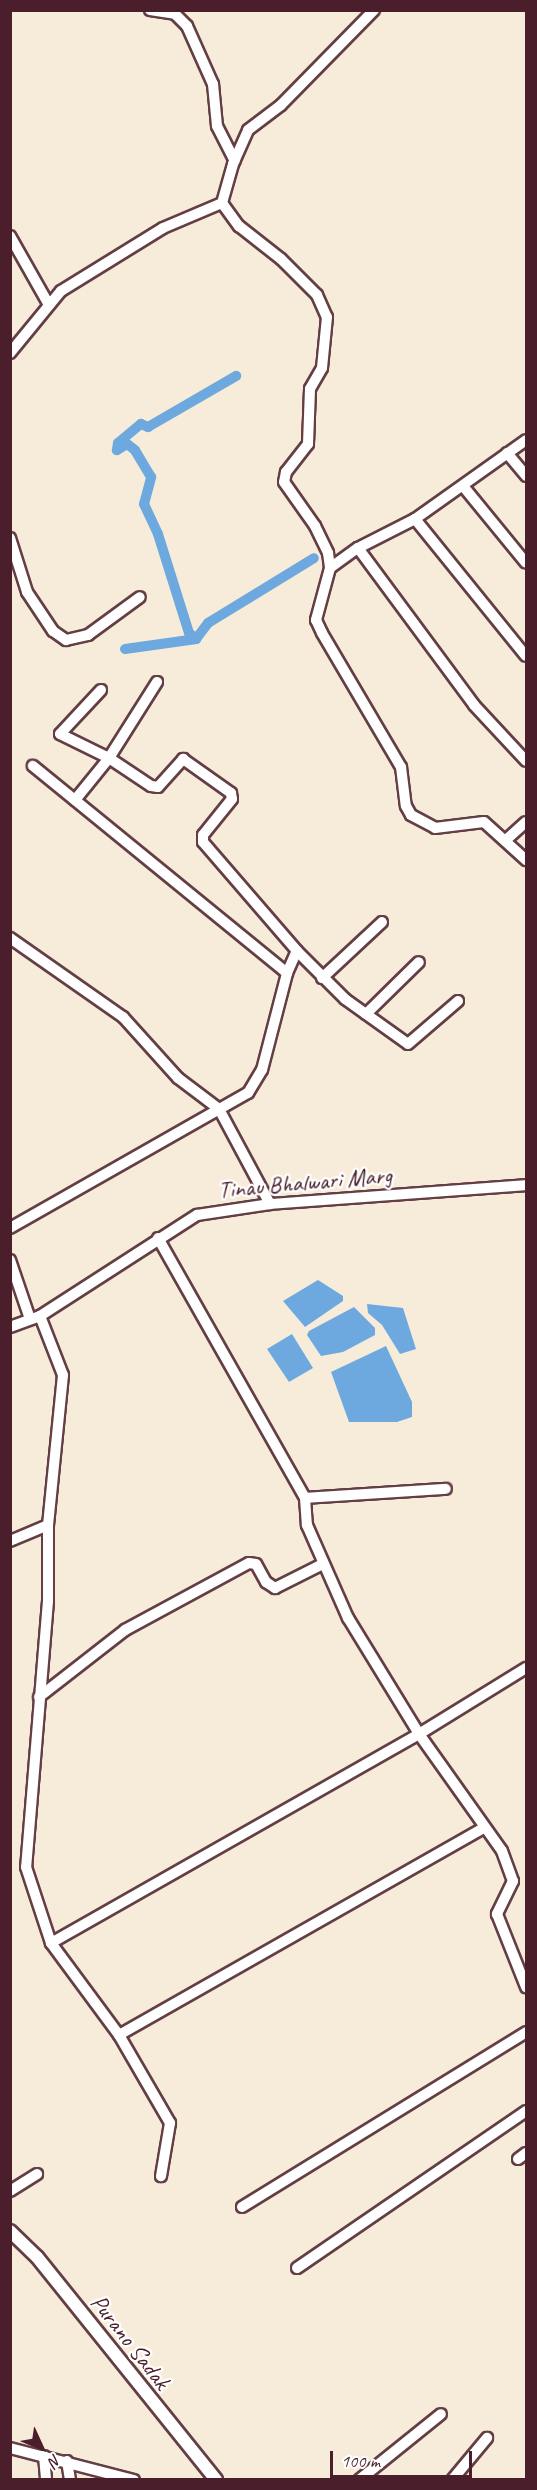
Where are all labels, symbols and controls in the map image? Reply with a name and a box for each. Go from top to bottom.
street label: Tinau Bhalwari Marg [217,1161,393,1205]
street label: Purano Sadak [84,2289,176,2395]
north arrow [12,2418,72,2478]
scale bar [333,2439,476,2477]
text: N [44,2450,66,2471]
text: 100 m [341,2450,380,2472]

